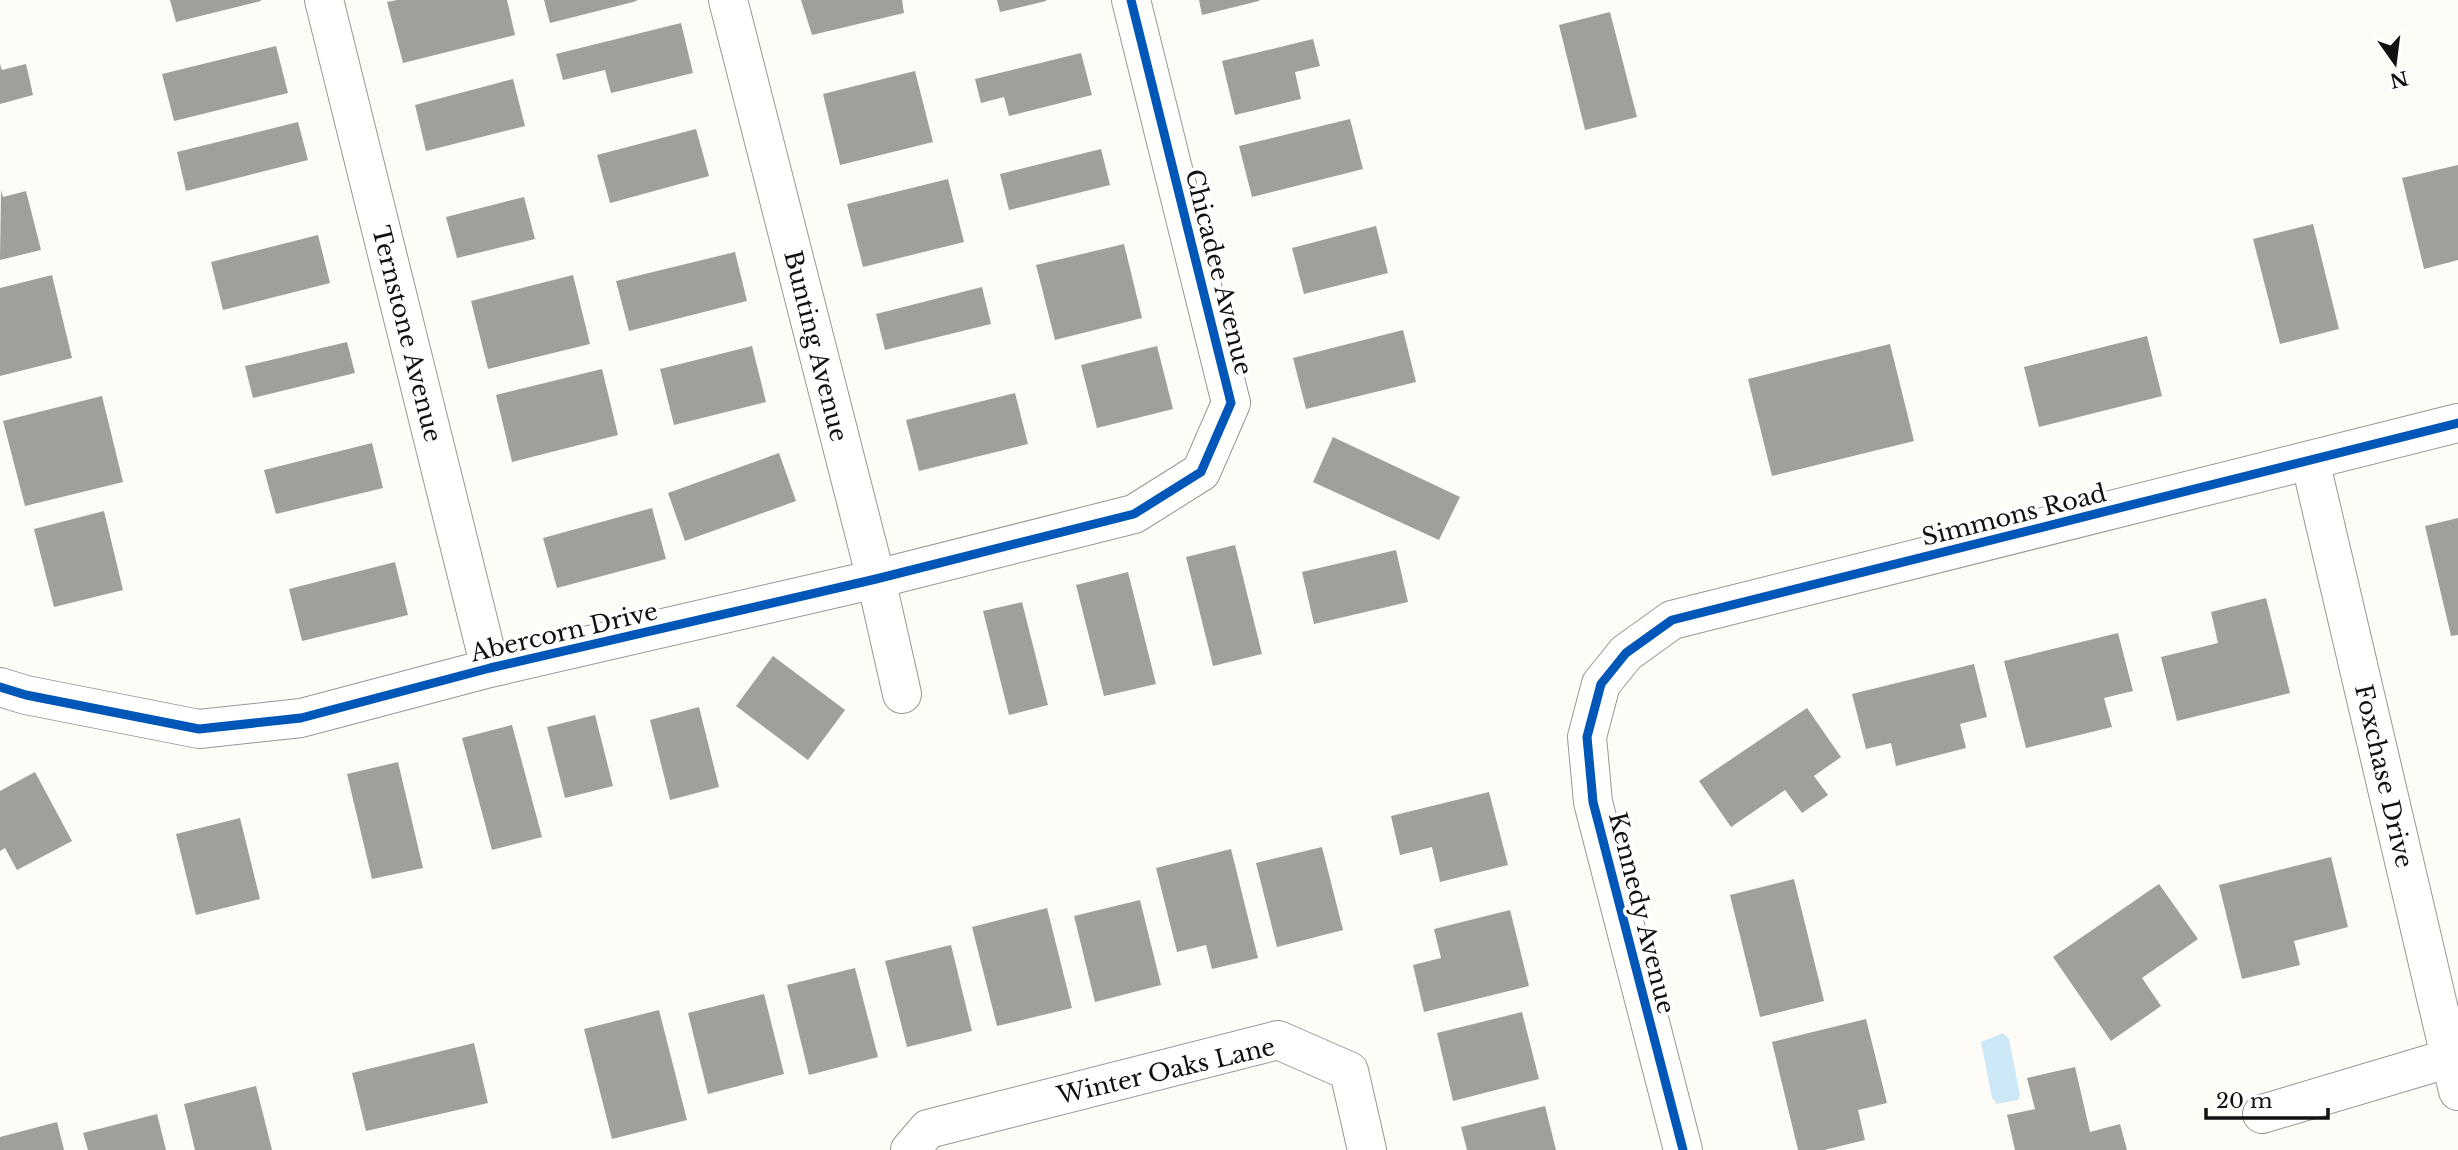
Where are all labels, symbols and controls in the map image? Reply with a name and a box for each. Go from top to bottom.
north arrow [2360,28,2430,98]
text: N [2387,66,2410,92]
street label: Chicadee Avenue [1179,166,1259,378]
street label: Ternstone Avenue [366,223,448,445]
street label: Bunting Avenue [778,247,854,445]
street label: Simmons Road [1919,478,2109,552]
street label: Abercorn Drive [467,596,660,668]
street label: Foxchase Drive [2349,682,2419,870]
street label: Kennedy Avenue [1603,809,1681,1017]
street label: Winter Oaks Lane [1053,1032,1278,1110]
scale bar [2206,1076,2328,1120]
text: 20 m [2216,1088,2273,1114]

